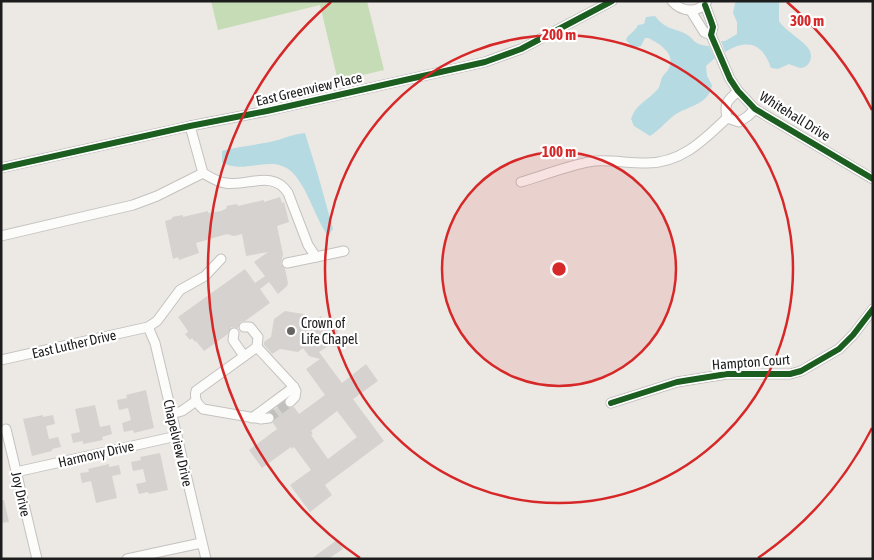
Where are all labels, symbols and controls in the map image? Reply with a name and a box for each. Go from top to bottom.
text: 300 m [790,12,824,29]
text: 200 m [542,26,576,43]
street label: East Greenview Place [254,69,364,109]
street label: Whitehall Drive [757,88,833,144]
text: 100 m [542,143,576,160]
centre of rings [550,260,568,278]
place label: Crown of Life Chapel [301,315,358,347]
marker: Crown of Life Chapel [285,325,297,337]
street label: East Luther Drive [30,327,118,361]
street label: Hampton Court [711,351,791,373]
street label: Chapelview Drive [160,398,196,488]
street label: Harmony Drive [57,438,135,470]
street label: Joy Drive [8,470,34,518]

